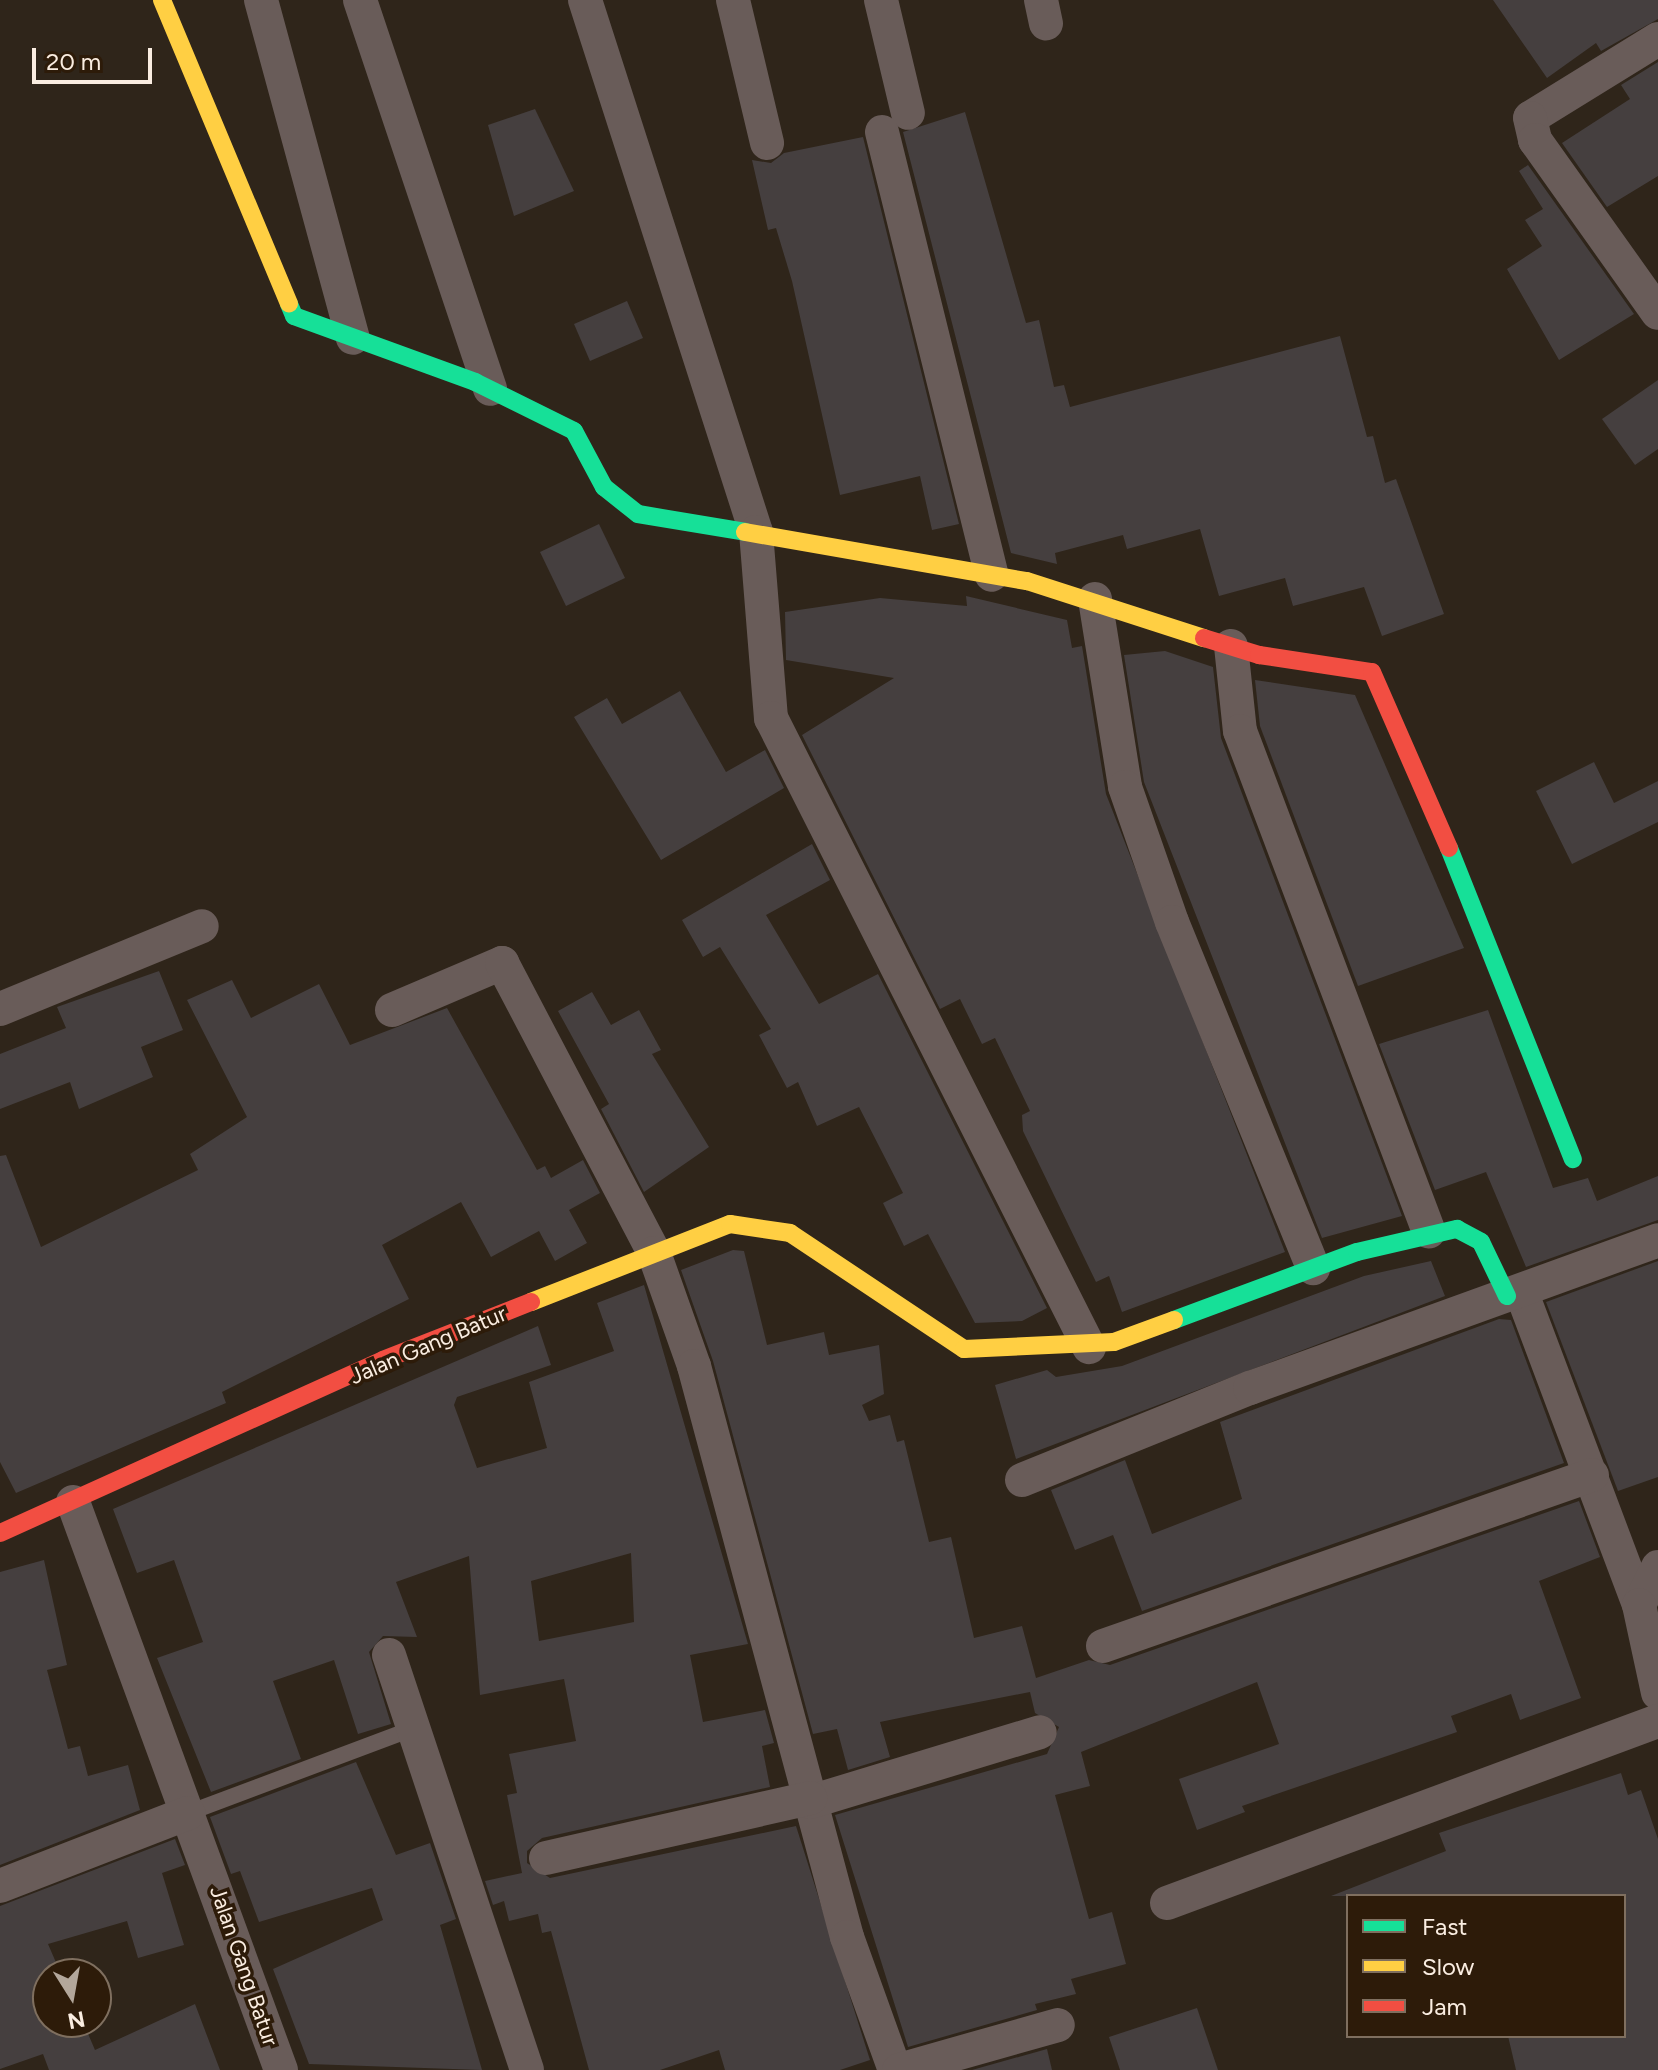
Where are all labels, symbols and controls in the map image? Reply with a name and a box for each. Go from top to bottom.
scale bar [36,32,156,82]
text: 20 m [46,47,101,76]
street label: Jalan Gang Batur [346,1300,510,1390]
street label: Jalan Gang Batur [204,1882,284,2050]
legend [1346,1894,1626,2038]
text: Fast [1422,1912,1467,1941]
text: Slow [1422,1952,1474,1981]
north arrow [32,1958,112,2038]
text: Jam [1422,1992,1467,2021]
text: N [65,2005,87,2035]

